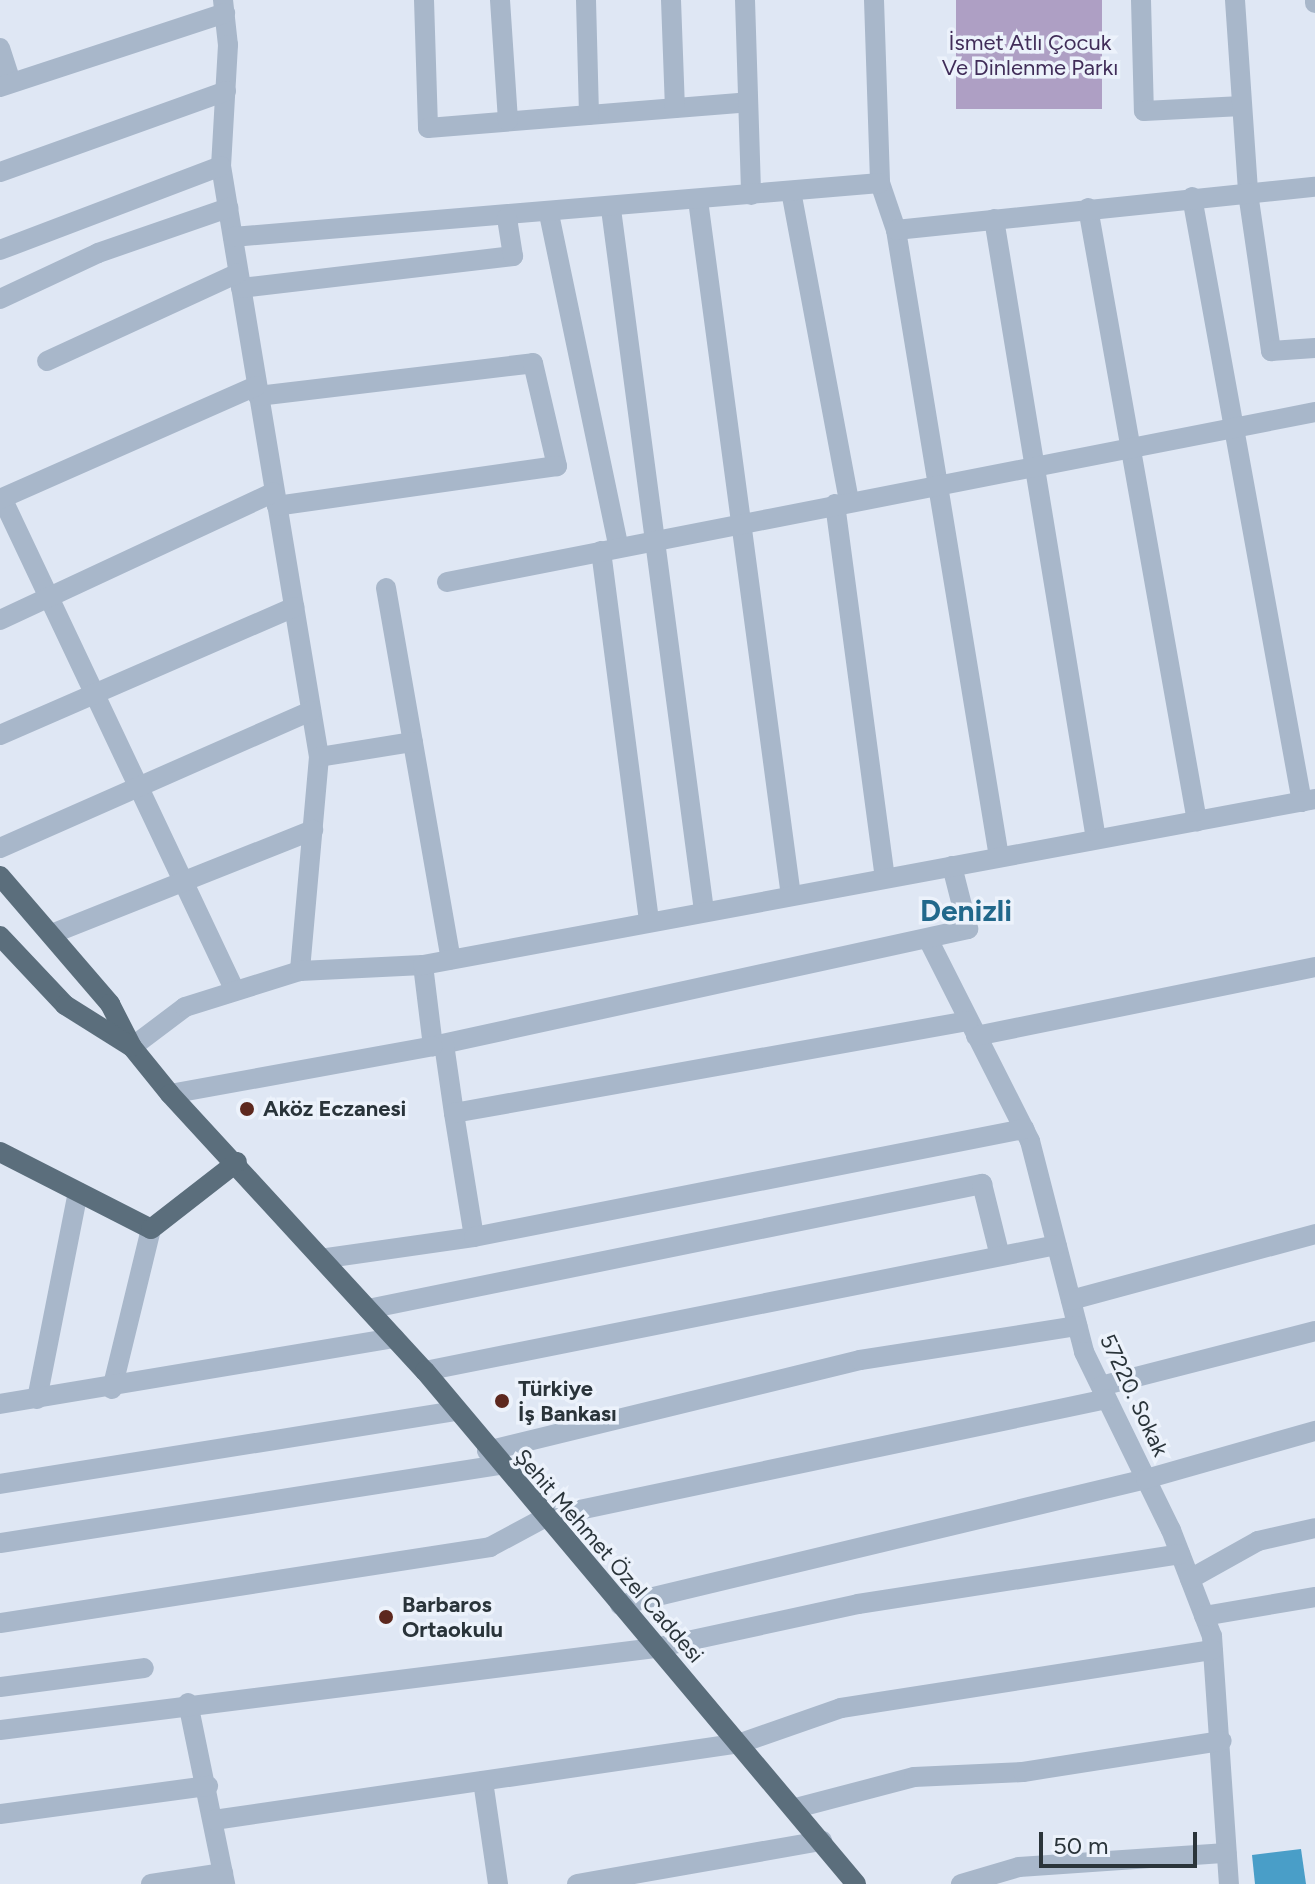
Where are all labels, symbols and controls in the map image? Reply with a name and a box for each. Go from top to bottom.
park label: İsmet Atlı Çocuk Ve Dinlenme Parkı [942,29,1118,80]
district label: Denizli [920,893,1012,929]
place label: Aköz Eczanesi [263,1096,406,1122]
marker: Aköz Eczanesi [238,1100,256,1118]
street label: 57220. Sokak [1094,1330,1174,1460]
place label: Türkiye İş Bankası [518,1375,617,1426]
marker: Türkiye İş Bankası [493,1392,511,1410]
street label: Şehit Mehmet Özel Caddesi [509,1444,709,1668]
place label: Barbaros Ortaokulu [402,1591,503,1642]
marker: Barbaros Ortaokulu [377,1608,395,1626]
scale bar [1043,1816,1201,1866]
text: 50 m [1053,1831,1109,1860]

